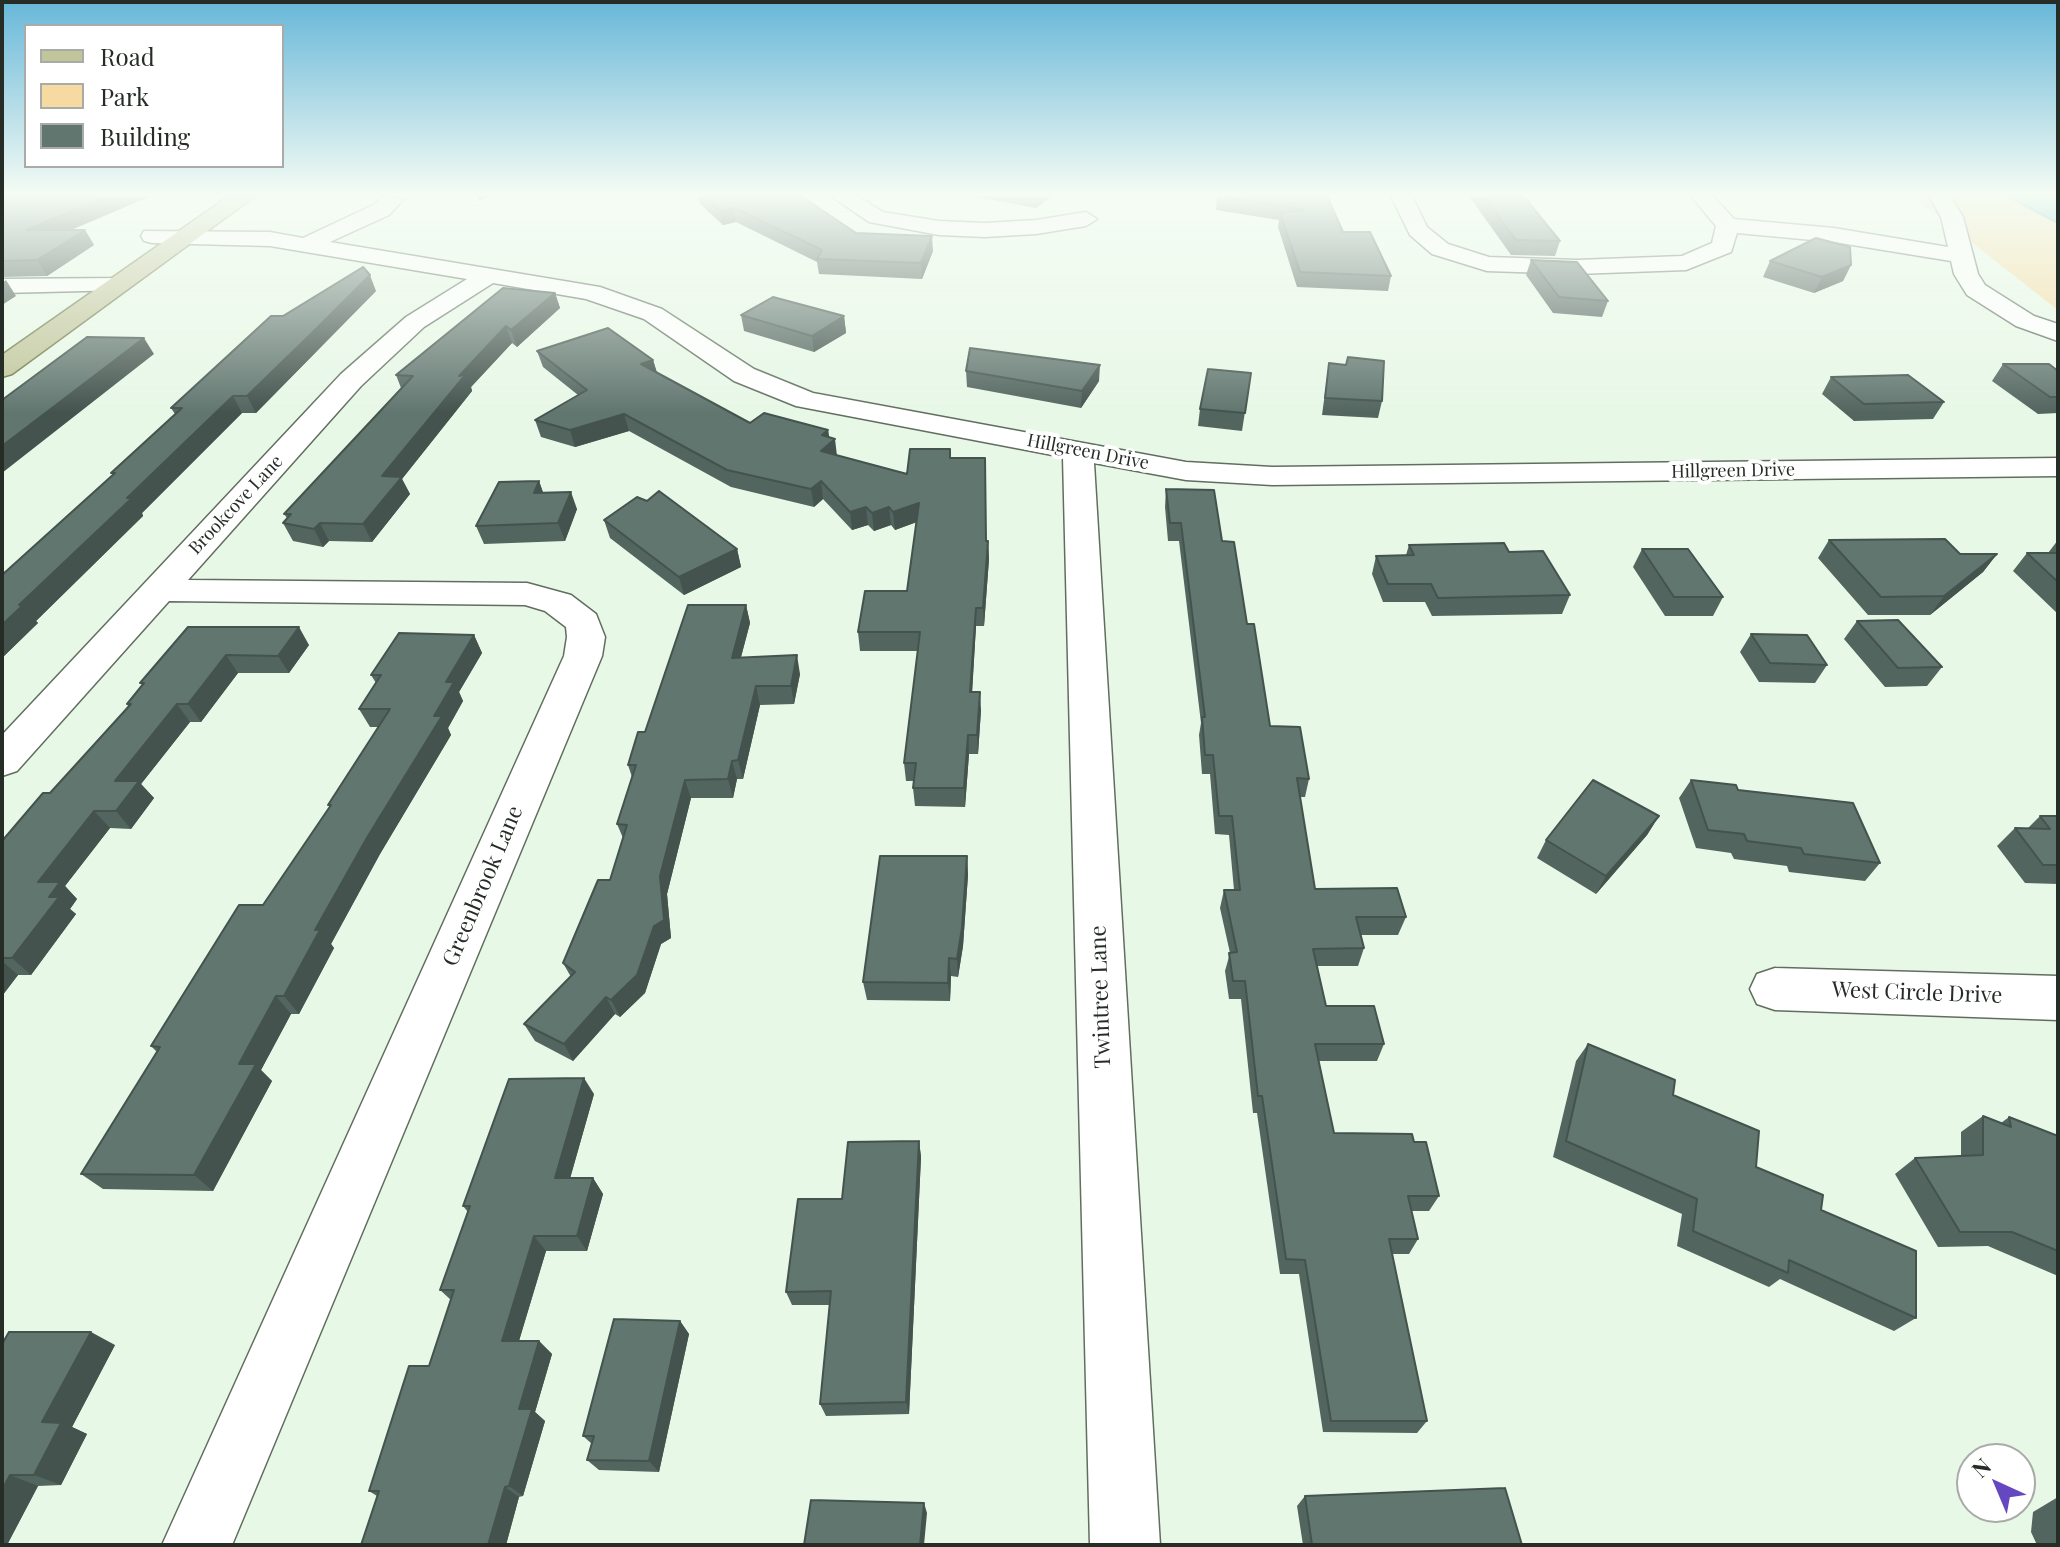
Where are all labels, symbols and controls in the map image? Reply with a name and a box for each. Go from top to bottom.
legend [24,24,284,168]
text: Road [100,40,155,72]
text: Park [100,80,149,112]
text: Building [100,120,190,152]
street label: Hillgreen Drive [1025,430,1151,474]
street label: Brookcove Lane [185,451,287,559]
street label: Hillgreen Drive [1671,459,1795,483]
street label: Greenbrook Lane [437,802,529,970]
street label: Twintree Lane [1085,925,1117,1069]
street label: West Circle Drive [1831,977,2003,1009]
north arrow [1956,1443,2036,1523]
text: N [1965,1451,1997,1483]

